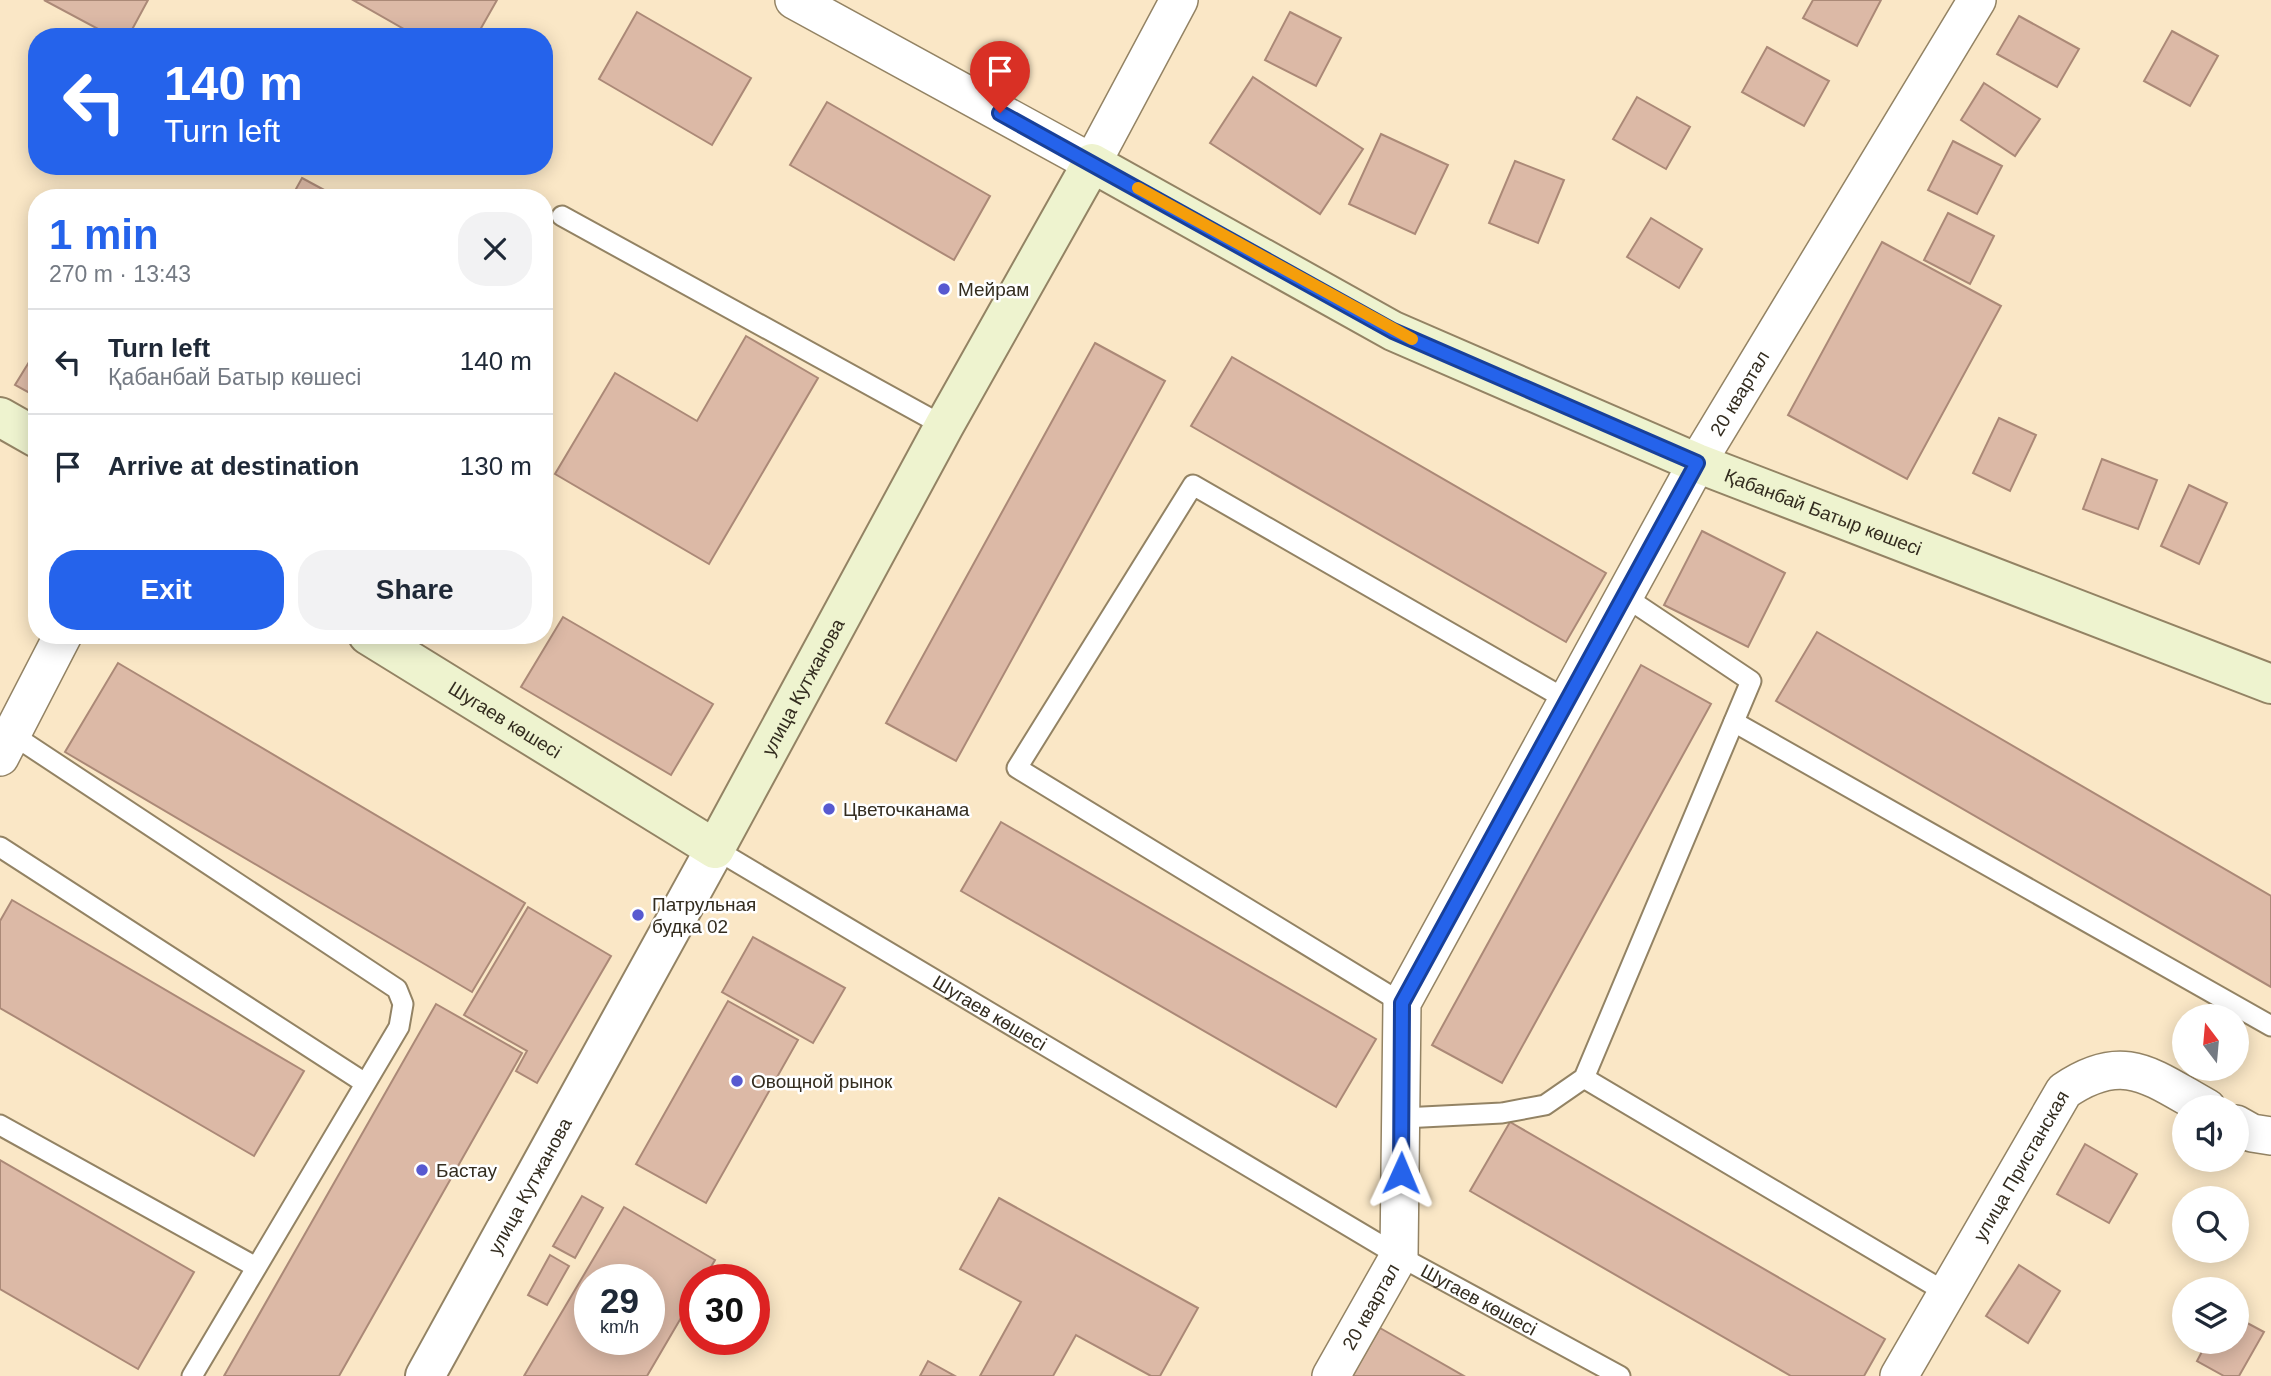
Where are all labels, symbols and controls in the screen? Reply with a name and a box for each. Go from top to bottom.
pin [970,41,1030,113]
icon: arrive [981,52,1019,90]
icon: left [49,56,140,147]
text: 140 m [164,56,303,110]
text: Turn left [164,113,280,149]
text: 1 min [49,211,159,258]
button: close [458,212,532,286]
text: 270 m · 13:43 [49,261,191,287]
place label: Мейрам [958,279,1029,300]
marker: Мейрам [936,281,952,297]
text: Turn left [108,333,210,363]
icon: left [49,343,87,381]
text: 140 m [460,346,532,376]
street label: 20 квартал [1706,347,1773,439]
text: Қабанбай Батыр көшесі [108,364,361,390]
icon: arrive [49,448,87,486]
text: Arrive at destination [108,451,359,481]
text: 130 m [460,451,532,481]
street label: Қабанбай Батыр көшесі [1722,464,1925,559]
button: Exit [49,550,284,630]
button: Share [298,550,532,630]
street label: улица Кутжанова [757,615,848,759]
street label: Шугаев көшесі [445,677,565,762]
place label: Цветочканама [843,799,970,820]
marker: Цветочканама [821,801,837,817]
place label: Патрульная будка 02 [652,894,756,937]
marker: Патрульная будка 02 [630,907,646,923]
street label: Шугаев көшесі [929,971,1051,1054]
north arrow [2172,1004,2249,1082]
map controls [2172,1004,2249,1354]
place label: Овощной рынок [751,1071,893,1092]
marker: Овощной рынок [729,1073,745,1089]
street label: улица Пристанская [1969,1087,2073,1245]
button: sound [2172,1095,2249,1172]
street label: улица Кутжанова [484,1114,576,1258]
position arrow [1364,1136,1438,1210]
place label: Бастау [436,1160,497,1181]
marker: Бастау [414,1162,430,1178]
button: search [2172,1186,2249,1263]
street label: 20 квартал [1338,1260,1403,1353]
street label: Шугаев көшесі [1418,1260,1540,1339]
speed limit sign: 30 [679,1264,770,1355]
button: layers [2172,1277,2249,1354]
text: 29 [600,1281,639,1320]
text: km/h [600,1317,639,1337]

